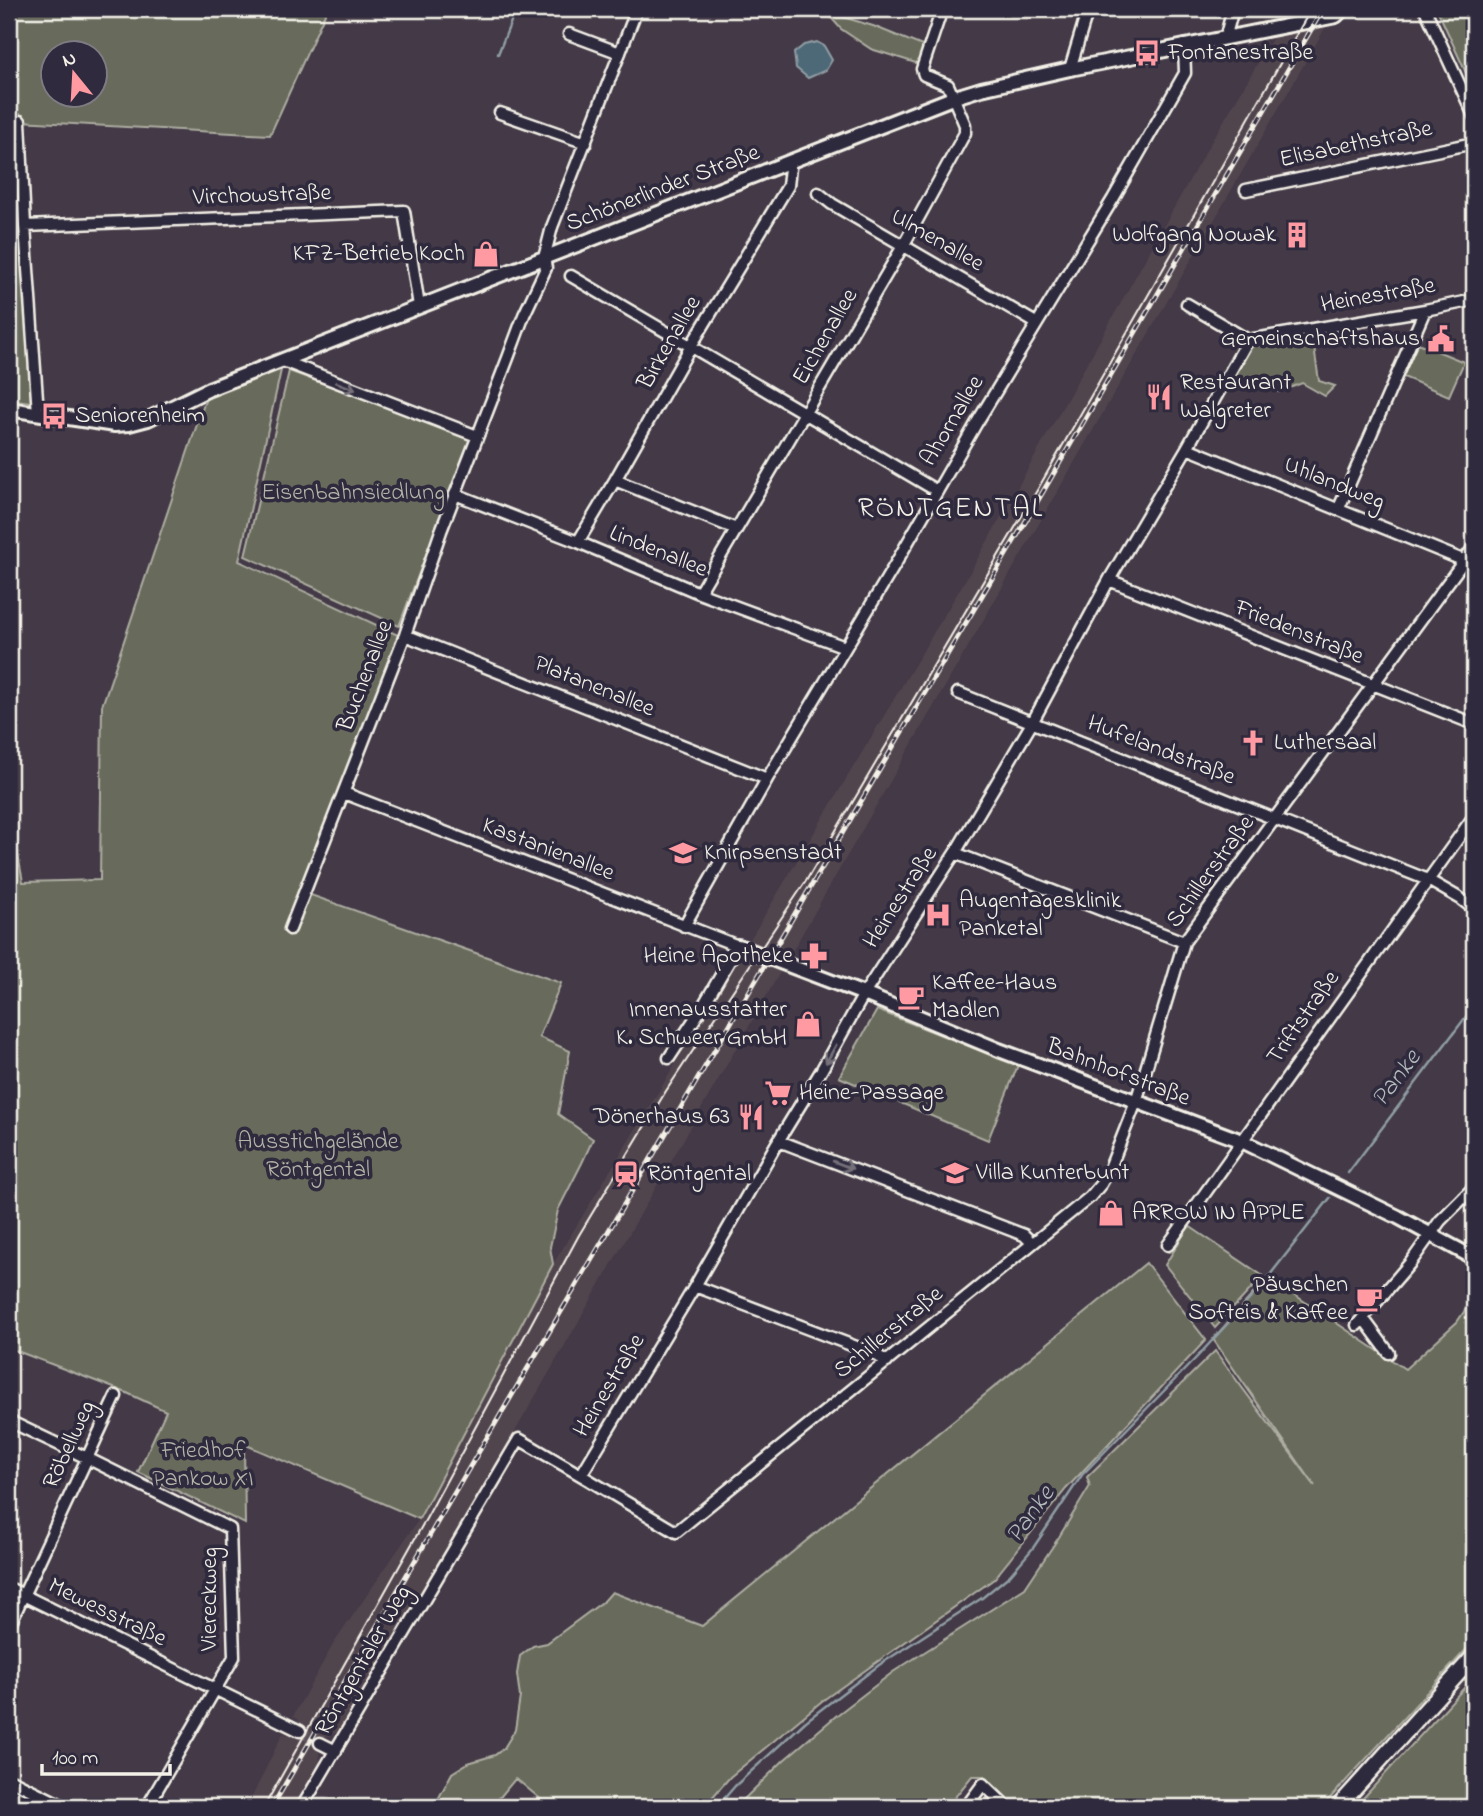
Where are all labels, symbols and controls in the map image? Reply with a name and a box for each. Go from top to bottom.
place label: Fontanestraße [1167,36,1314,71]
north arrow [38,38,108,108]
bus stop icon: Fontanestraße [1132,38,1162,68]
text: N [59,45,80,75]
street label: Elisabethstraße [1277,112,1436,178]
street label: Schönerlinder Straße [561,136,765,242]
street label: Virchowstraße [191,176,332,216]
street label: Ulmenallee [884,200,991,282]
place label: Wolfgang Nowak [1112,218,1276,253]
building icon: Wolfgang Nowak [1282,220,1312,250]
place label: KFZ-Betrieb Koch [293,237,465,272]
shop icon: KFZ-Betrieb Koch [471,239,501,269]
street label: Heinestraße [1318,269,1438,323]
street label: Eichenallee [784,282,868,392]
street label: Birkenallee [628,289,711,397]
place label: Gemeinschaftshaus [1221,322,1420,357]
public building icon: Gemeinschaftshaus [1426,324,1456,354]
place label: Restaurant Walgreter [1180,366,1291,429]
street label: Ahornallee [912,369,994,473]
one-way arrow [335,381,357,393]
restaurant icon: Restaurant Walgreter [1144,382,1174,412]
place label: Seniorenheim [75,399,205,434]
bus stop icon: Seniorenheim [39,401,69,431]
street label: Uhlandweg [1278,448,1390,520]
park label: Eisenbahnsiedlung [261,476,445,511]
district label: RÖNTGENTAL [858,489,1044,530]
street label: Lindenallee [603,516,713,588]
street label: Friedenstraße [1228,591,1369,675]
street label: Buchenallee [328,615,403,738]
street label: Platanenallee [528,647,660,727]
street label: Hufelandstraße [1082,707,1240,795]
place label: Luthersaal [1274,726,1376,761]
church icon: Luthersaal [1238,728,1268,758]
street label: Schillerstraße [1158,808,1264,936]
street label: Kastanienallee [477,809,619,891]
place label: Knirpsenstadt [704,836,842,871]
school or university icon: Knirpsenstadt [668,838,698,868]
street label: Heinestraße [855,840,947,956]
place label: Augentagesklinik Panketal [959,884,1122,947]
hospital icon: Augentagesklinik Panketal [923,900,953,930]
place label: Heine Apotheke [644,939,793,974]
pharmacy icon: Heine Apotheke [799,941,829,971]
street label: Triftstraße [1259,964,1349,1072]
place label: Kaffee-Haus Madlen [932,966,1057,1029]
cafe icon: Kaffee-Haus Madlen [896,982,926,1012]
place label: Innenausstatter K. Schweer GmbH [616,993,788,1056]
shop icon: Innenausstatter K. Schweer GmbH [793,1009,823,1039]
street label: Bahnhofstraße [1040,1029,1195,1117]
water label: Panke [1363,1041,1432,1116]
one-way arrow [824,1043,837,1064]
place label: Heine-Passage [799,1076,944,1111]
supermarket icon: Heine-Passage [763,1078,793,1108]
place label: Dönerhaus 63 [592,1100,730,1135]
restaurant icon: Dönerhaus 63 [736,1102,766,1132]
park label: Ausstichgelände Röntgental [237,1125,399,1188]
place label: Villa Kunterbunt [975,1156,1129,1191]
place label: Röntgental [647,1157,751,1192]
school or university icon: Villa Kunterbunt [940,1158,970,1188]
station icon: Röntgental [611,1159,641,1189]
one-way arrow [831,1160,853,1172]
place label: ARROW IN APPLE [1132,1196,1305,1231]
shop icon: ARROW IN APPLE [1096,1198,1126,1228]
place label: Päuschen Softeis & Kaffee [1188,1268,1348,1331]
street label: Schillerstraße [827,1278,952,1388]
cafe icon: Päuschen Softeis & Kaffee [1354,1284,1384,1314]
street label: Heinestraße [565,1327,655,1445]
street label: Röbellweg [34,1395,106,1495]
park label: Friedhof Pankow XI [152,1434,254,1497]
water label: Panke [997,1477,1066,1552]
street label: Viereckweg [193,1547,228,1652]
street label: Mewesstraße [42,1569,172,1657]
street label: Röntgentaler Weg [307,1579,421,1743]
scale bar [42,1732,170,1776]
text: 100 m [52,1744,98,1774]

